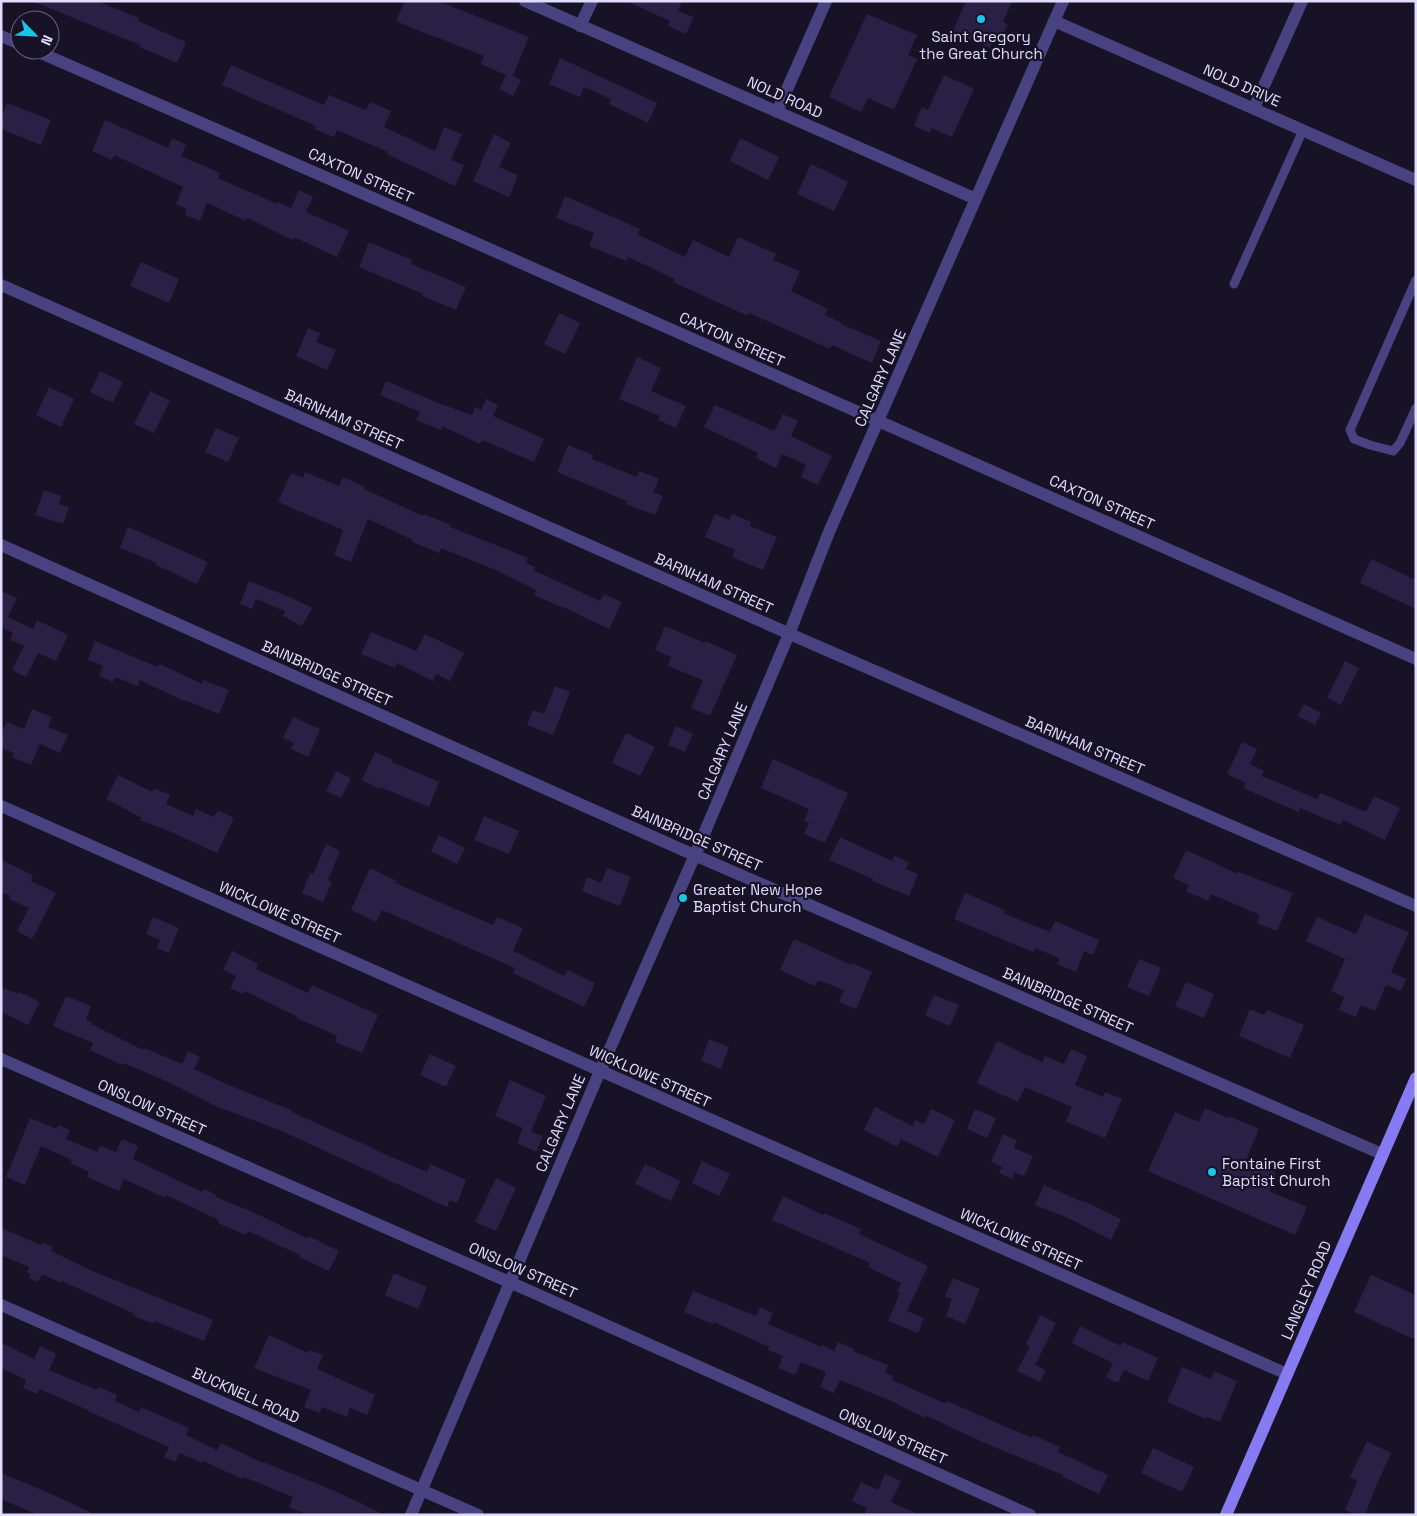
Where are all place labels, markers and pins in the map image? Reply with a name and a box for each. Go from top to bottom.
marker: Saint Gregory the Great Church [975,13,987,25]
place label: Saint Gregory the Great Church [919,27,1043,63]
place label: Greater New Hope Baptist Church [693,880,823,916]
marker: Greater New Hope Baptist Church [677,892,689,904]
place label: Fontaine First Baptist Church [1222,1154,1330,1190]
marker: Fontaine First Baptist Church [1206,1166,1218,1178]

